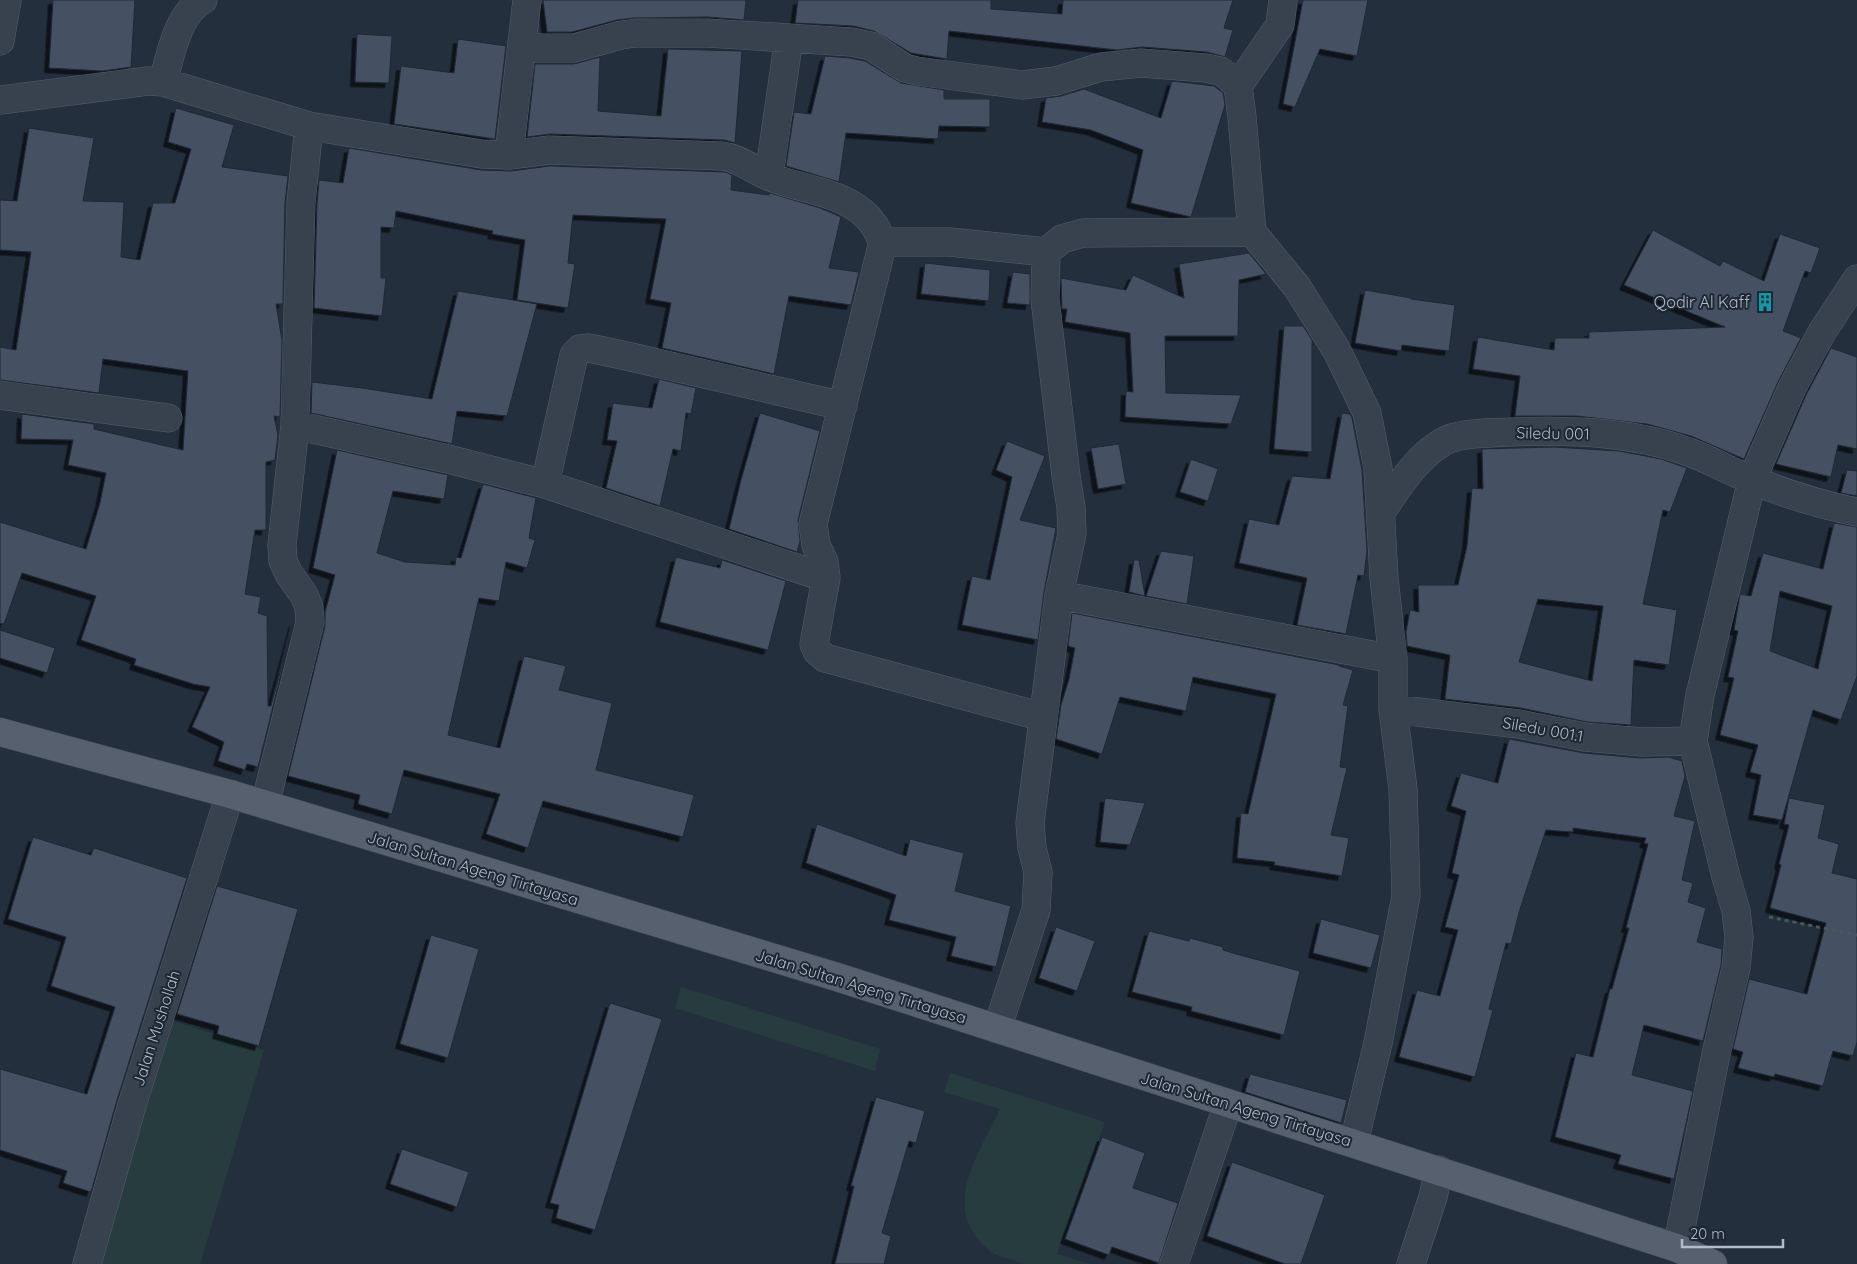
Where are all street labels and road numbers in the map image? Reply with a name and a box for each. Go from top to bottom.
street label: Siledu 001 [1516,422,1590,444]
street label: Siledu 001.1 [1501,712,1585,746]
street label: Jalan Sultan Ageng Tirtayasa [365,826,581,910]
street label: Jalan Sultan Ageng Tirtayasa [753,944,969,1028]
street label: Jalan Mushollah [128,968,184,1088]
street label: Jalan Sultan Ageng Tirtayasa [1138,1067,1354,1151]

